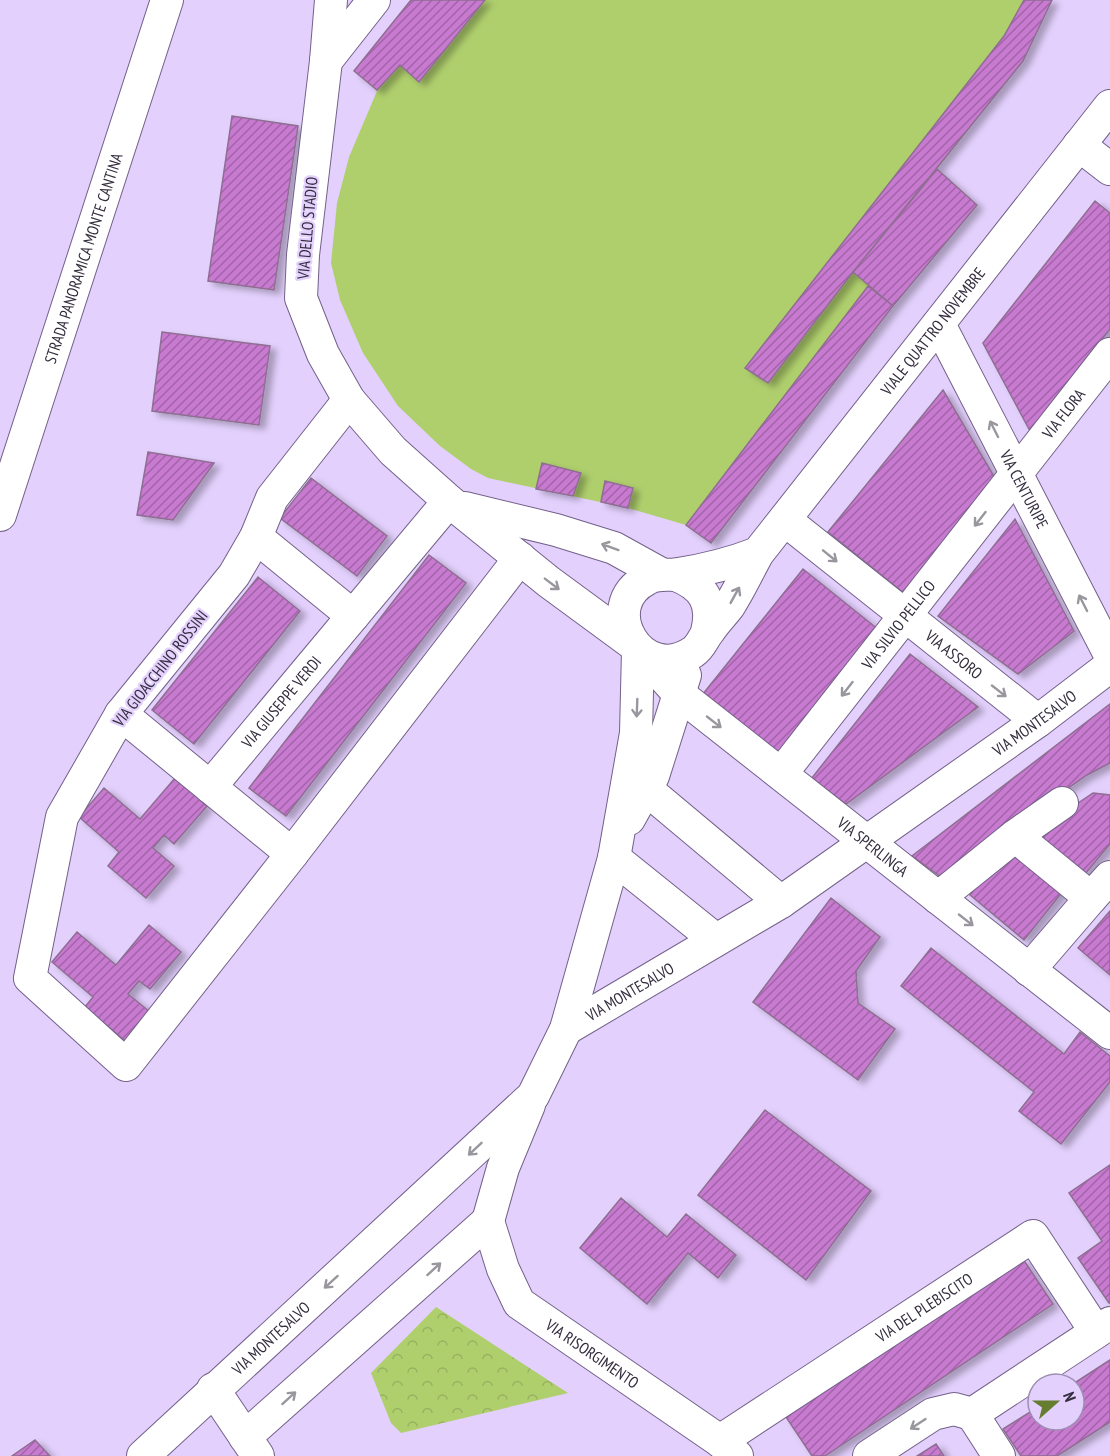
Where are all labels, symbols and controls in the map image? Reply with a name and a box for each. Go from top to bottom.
street label: STRADA PANORAMICA MONTE CANTINA [40,150,127,366]
street label: VIA DELLO STADIO [292,176,321,281]
street label: VIALE QUATTRO NOVEMBRE [876,263,989,400]
street label: VIA FLORA [1037,384,1089,443]
one-way arrow [988,421,999,439]
street label: VIA CENTURIPE [995,446,1053,532]
one-way arrow [974,511,987,527]
one-way arrow [601,541,619,552]
one-way arrow [822,550,838,563]
street label: VIA SILVIO PELLICO [856,576,939,674]
one-way arrow [544,577,560,590]
one-way arrow [730,586,741,604]
one-way arrow [1077,594,1088,612]
street label: VIA GIOACCHINO ROSSINI [108,606,212,731]
street label: VIA ASSORO [921,625,987,683]
street label: VIA GIUSEPPE VERDI [236,652,325,753]
one-way arrow [841,681,854,697]
one-way arrow [991,684,1007,697]
street label: VIA MONTESALVO [988,685,1080,761]
one-way arrow [631,698,642,718]
one-way arrow [706,715,722,728]
street label: VIA SPERLINGA [833,812,913,881]
one-way arrow [958,914,974,927]
street label: VIA MONTESALVO [581,958,678,1026]
one-way arrow [467,1142,482,1157]
one-way arrow [426,1262,441,1276]
street label: VIA DEL PLEBISCITO [871,1268,976,1347]
one-way arrow [324,1274,339,1288]
street label: VIA MONTESALVO [227,1297,314,1380]
street label: VIA RISORGIMENTO [541,1314,643,1393]
north arrow [1026,1372,1086,1432]
text: N [1059,1389,1081,1404]
one-way arrow [281,1391,296,1405]
one-way arrow [910,1418,927,1430]

